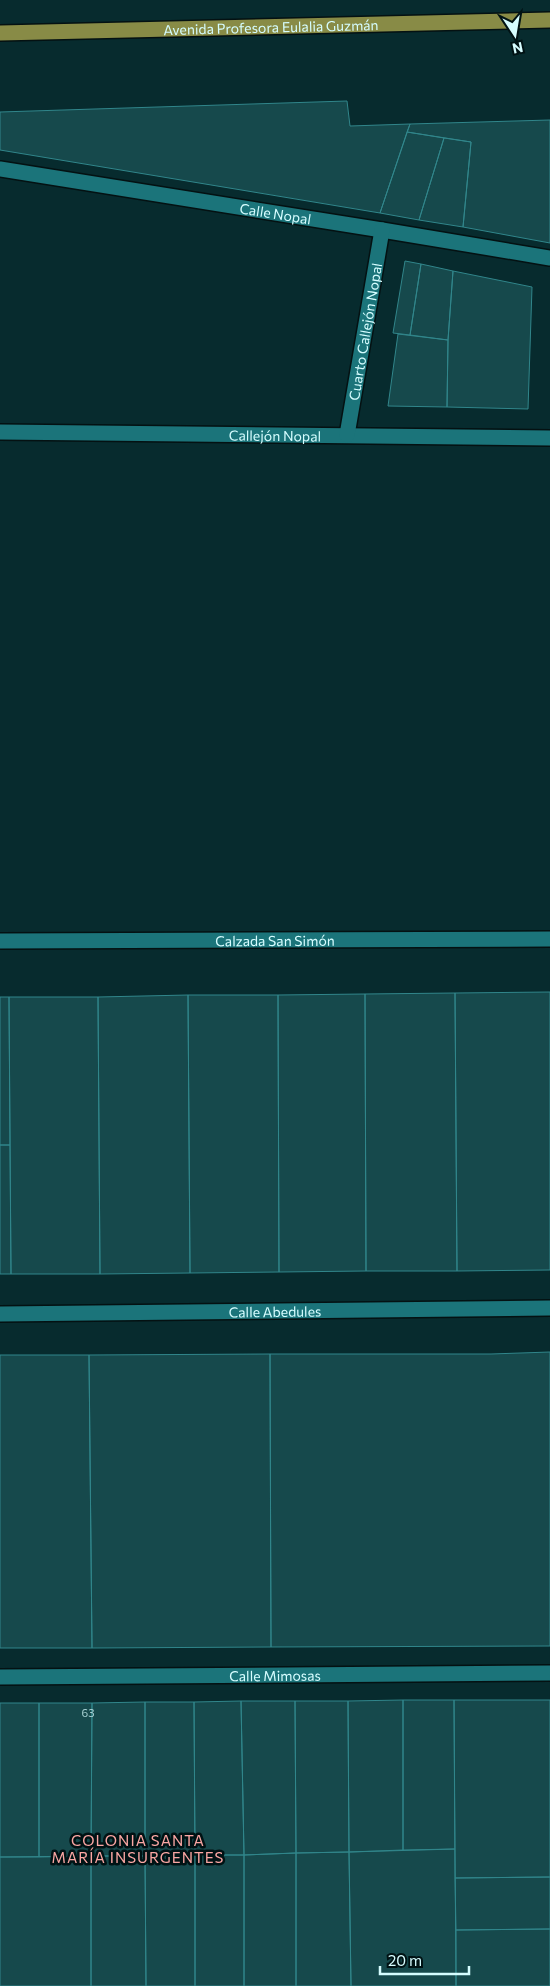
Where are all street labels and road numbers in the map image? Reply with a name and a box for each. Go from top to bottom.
street label: Avenida Profesora Eulalia Guzmán [163,16,379,38]
street label: Calle Nopal [239,199,313,227]
street label: Cuarto Callejón Nopal [345,261,385,402]
street label: Callejón Nopal [229,426,321,444]
street label: Calzada San Simón [215,931,335,949]
street label: Calle Abedules [229,1302,321,1320]
street label: Calle Mimosas [229,1666,321,1684]

